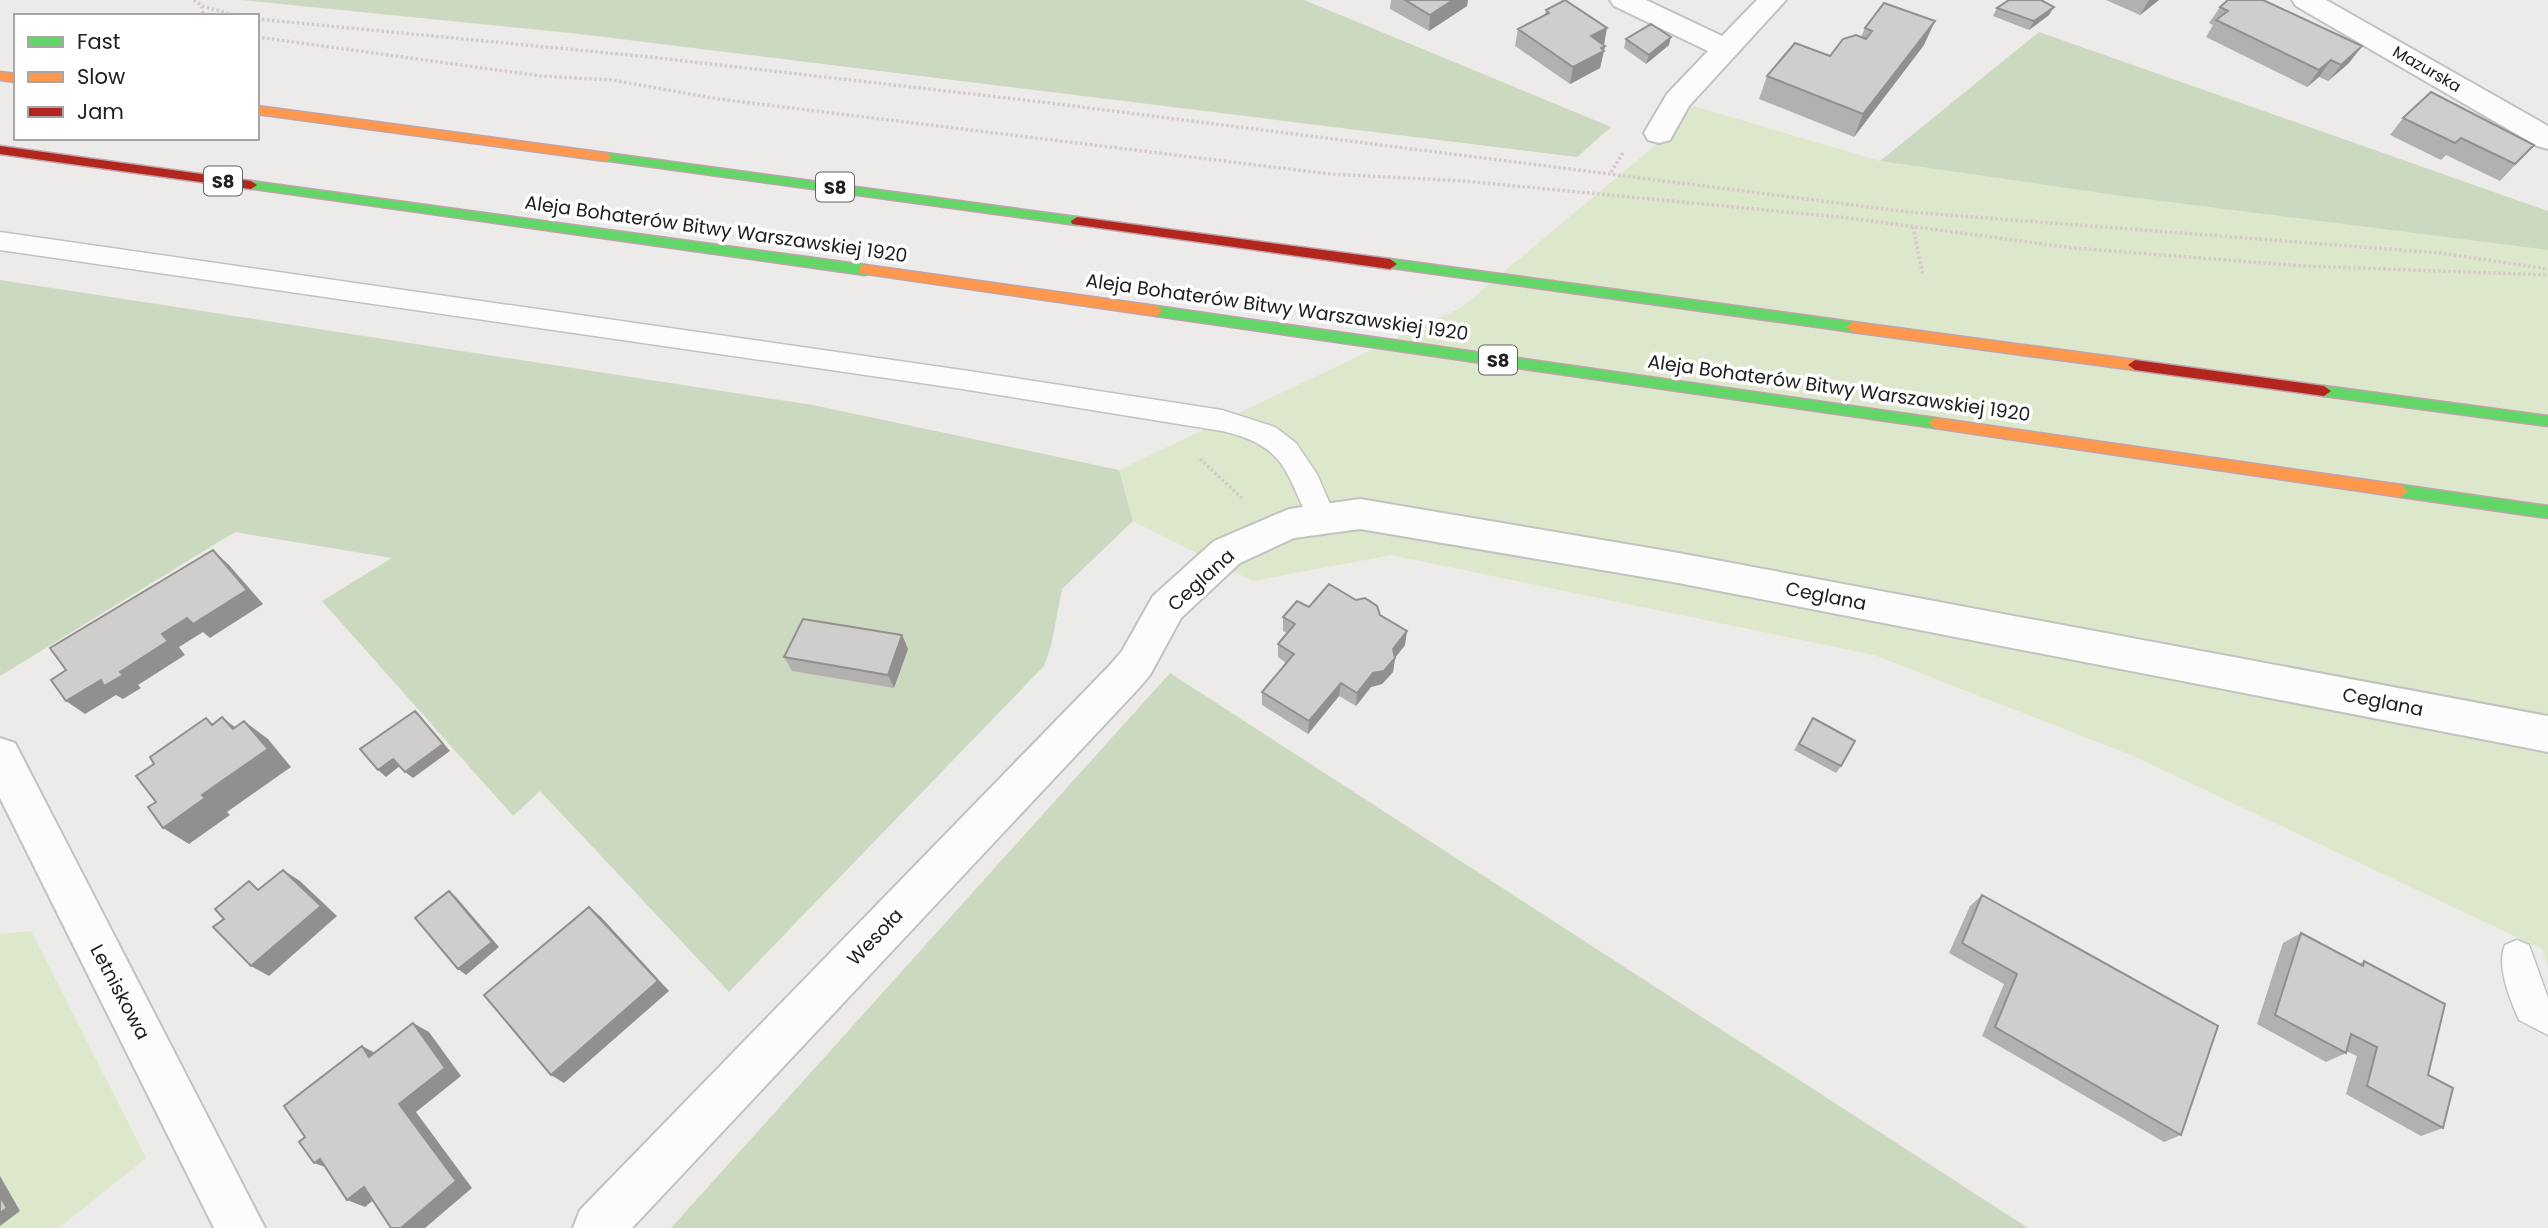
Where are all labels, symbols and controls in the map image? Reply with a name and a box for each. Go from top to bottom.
legend [14,14,259,140]
text: Fast [77,27,120,56]
street label: Mazurska [2389,40,2465,98]
text: Slow [77,62,125,91]
text: Jam [77,97,124,126]
road number: S8 [204,166,242,196]
road number: S8 [816,172,854,202]
street label: Aleja Bohaterów Bitwy Warszawskiej 1920 [523,189,909,269]
street label: Aleja Bohaterów Bitwy Warszawskiej 1920 [1084,267,1470,347]
road number: S8 [1479,346,1517,374]
street label: Aleja Bohaterów Bitwy Warszawskiej 1920 [1646,348,2032,428]
street label: Ceglana [1162,543,1240,617]
street label: Ceglana [1783,575,1869,617]
street label: Ceglana [2340,681,2426,723]
street label: Wesoła [841,902,909,972]
street label: Letniskowa [84,940,156,1044]

